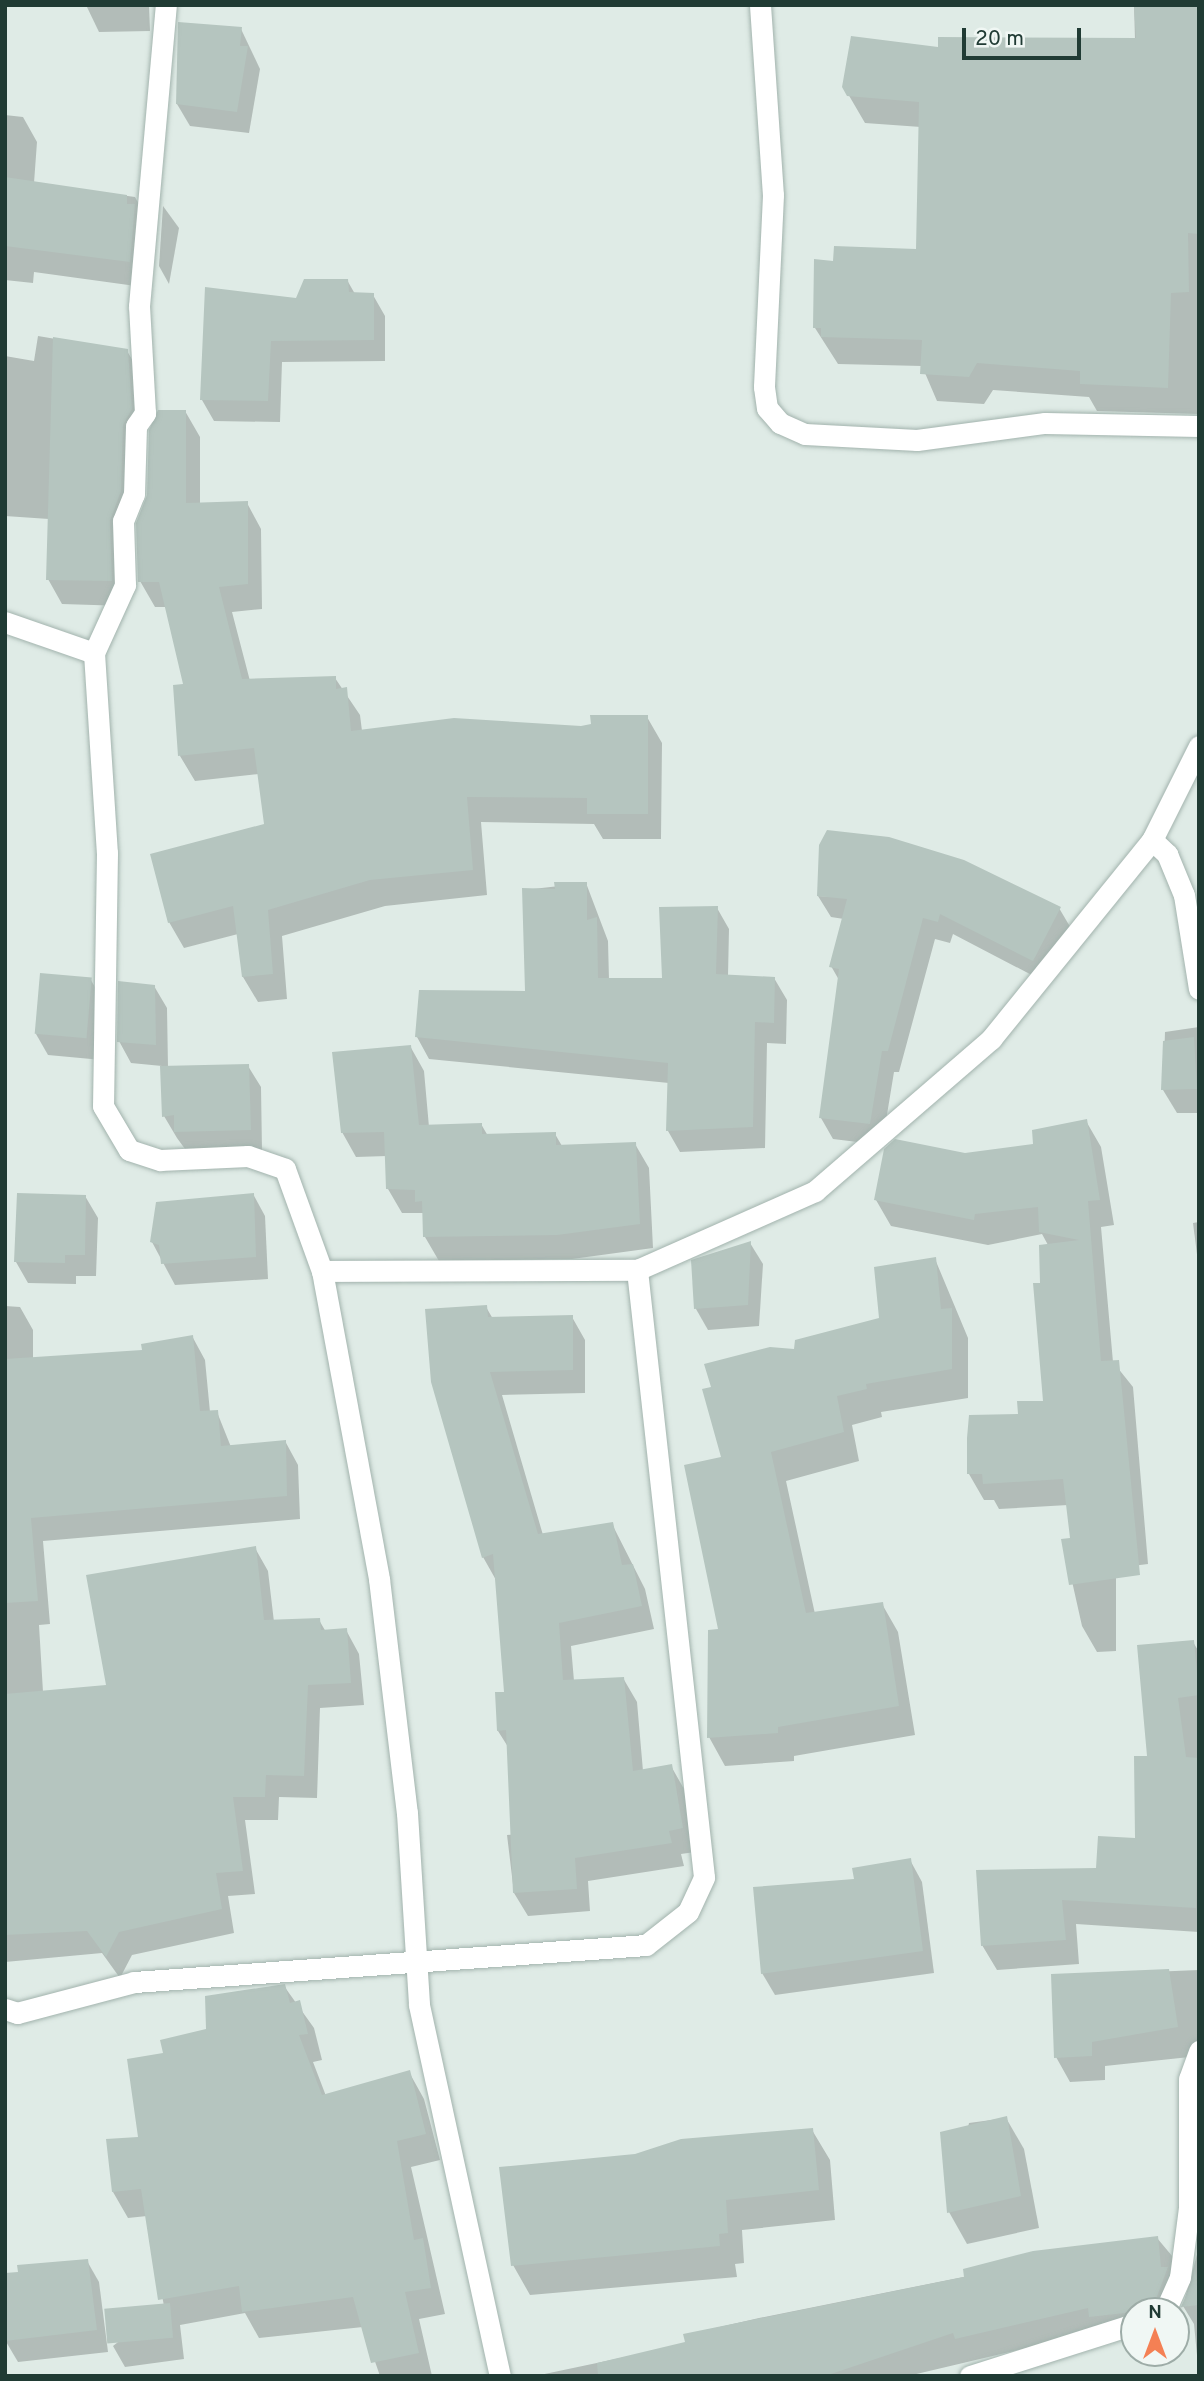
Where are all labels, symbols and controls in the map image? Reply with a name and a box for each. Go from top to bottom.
scale bar [966,14,1085,58]
text: 20 m [975,26,1024,53]
north arrow [1120,2297,1190,2367]
text: N [1148,2301,1162,2325]

